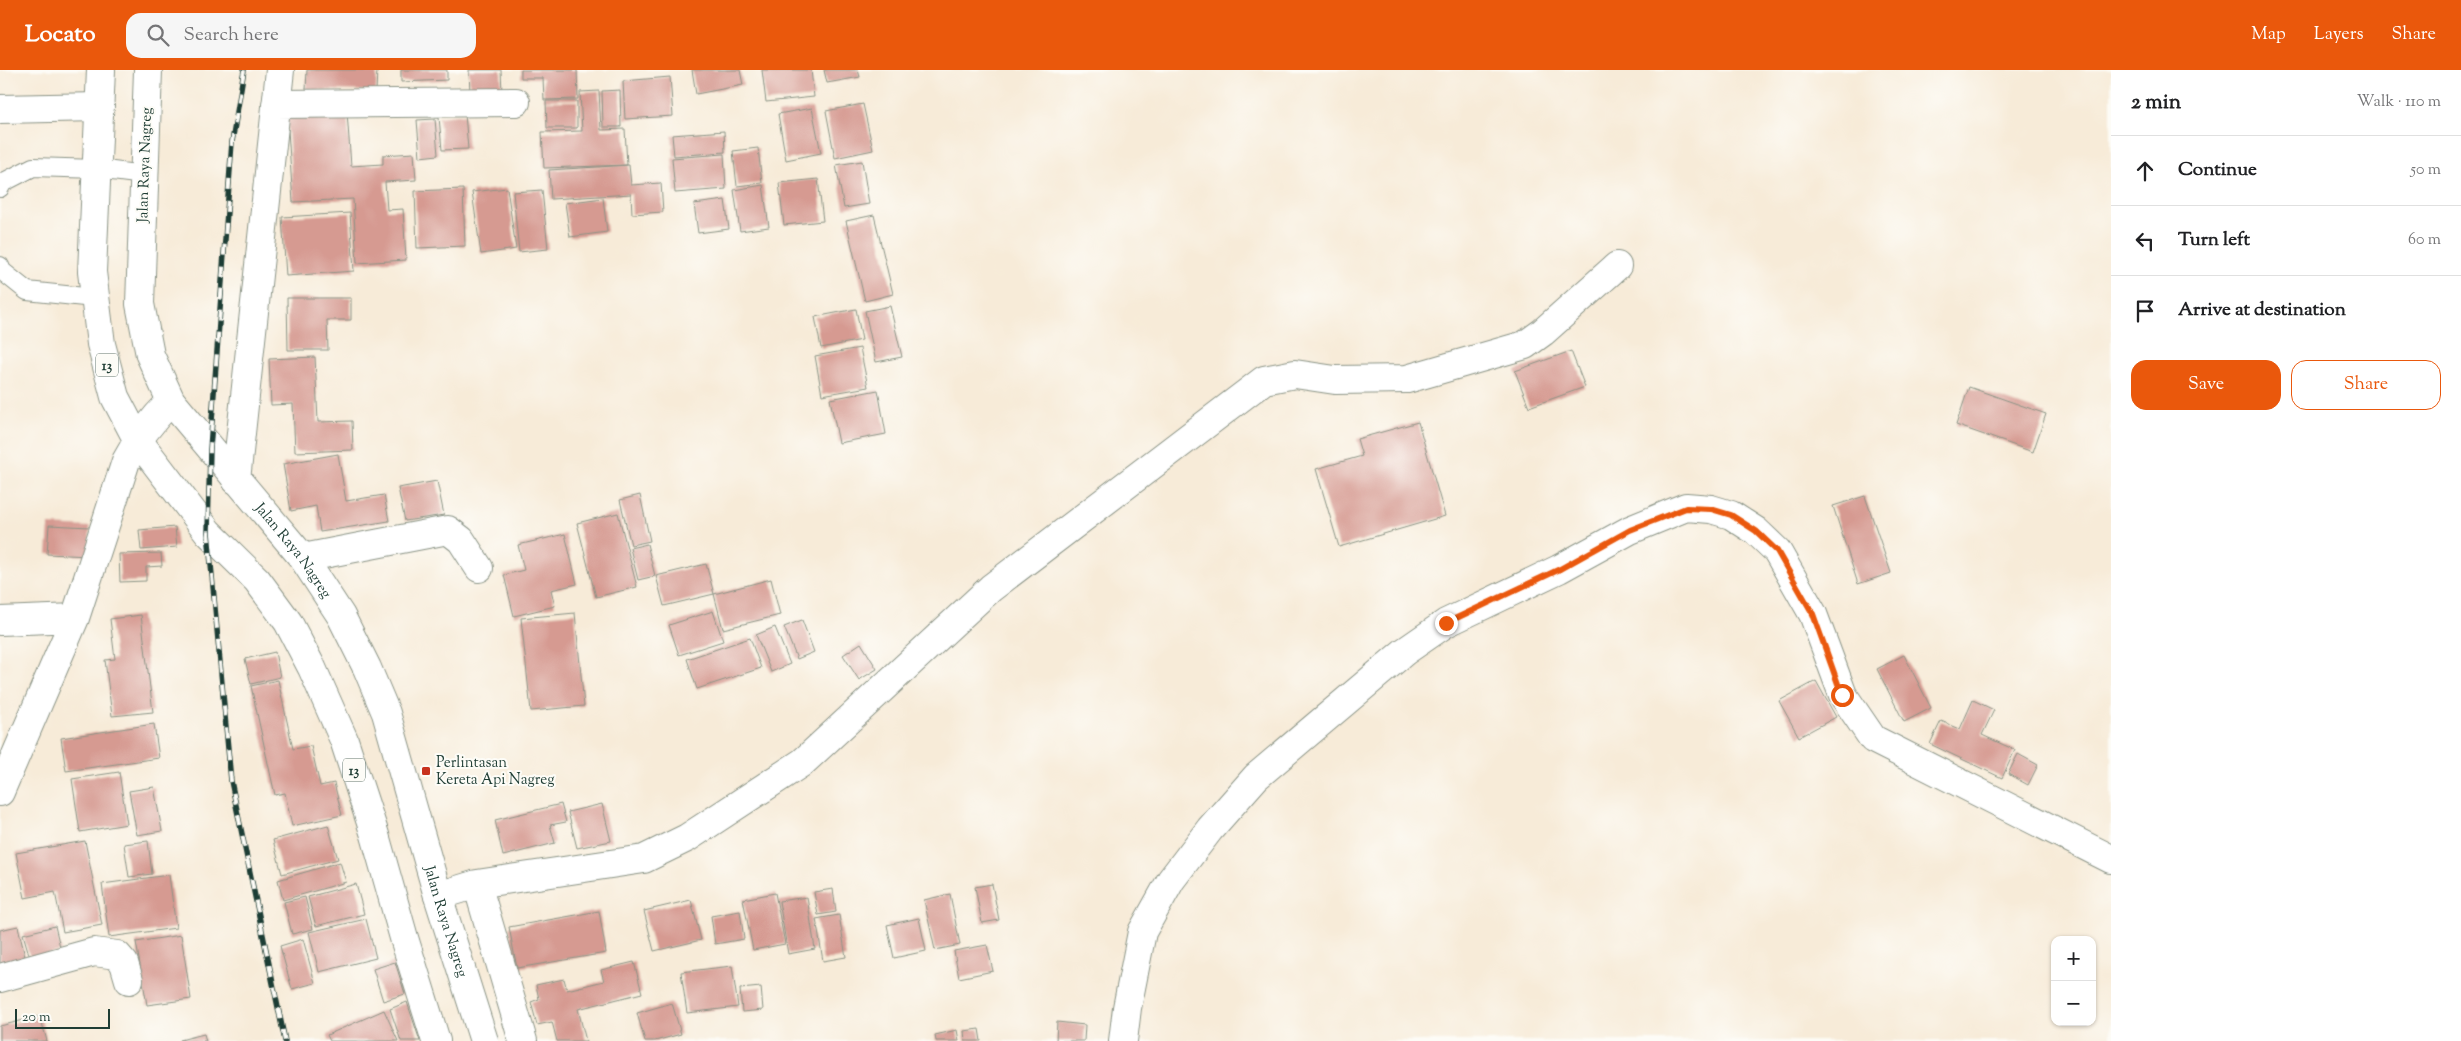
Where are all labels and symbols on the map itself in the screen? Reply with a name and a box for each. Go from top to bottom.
street label: Jalan Raya Nagreg [133,107,158,224]
road number: 13 [96,354,118,376]
street label: Jalan Raya Nagreg [248,498,336,603]
route end [1435,612,1458,635]
route start [1831,684,1854,707]
place label: Perlintasan Kereta Api Nagreg [436,753,555,791]
road number: 13 [343,758,365,782]
marker: Perlintasan Kereta Api Nagreg [420,765,432,777]
street label: Jalan Raya Nagreg [418,863,472,980]
scale bar [15,1006,110,1029]

